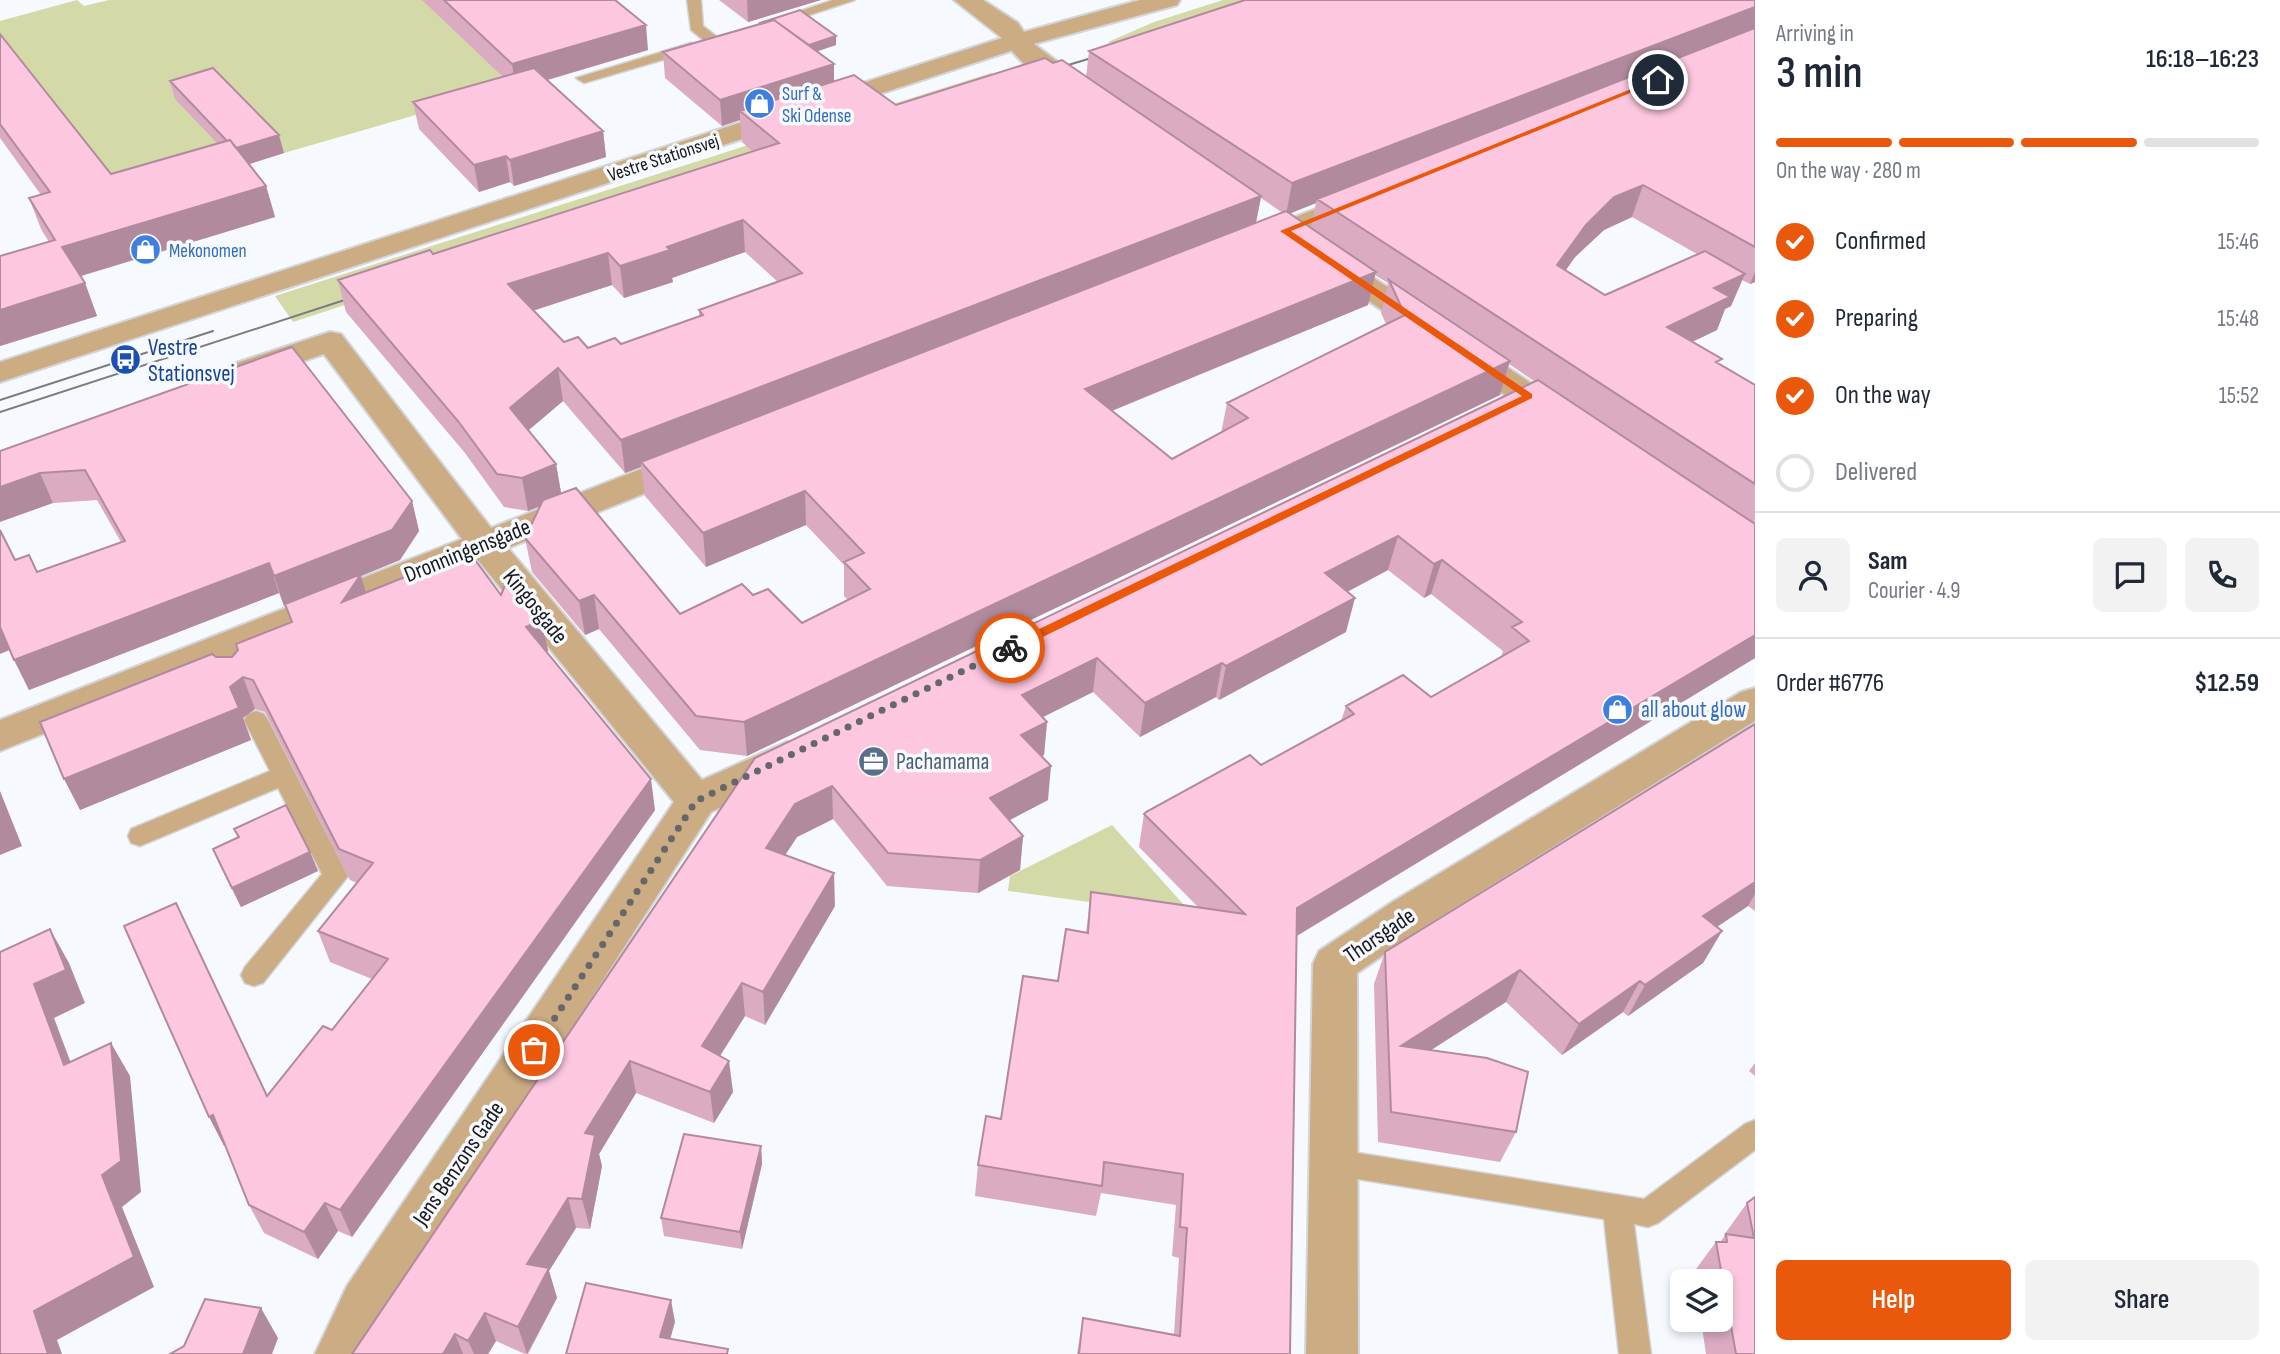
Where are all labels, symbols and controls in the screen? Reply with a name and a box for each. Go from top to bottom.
text: Arriving in [1776,20,1854,48]
text: 16:18–16:23 [2146,44,2259,75]
text: 3 min [1776,46,1863,101]
pin [1628,50,1688,110]
icon: home [1639,61,1677,99]
place label: Surf & Ski Odense [782,83,851,128]
shop icon: Surf & Ski Odense [742,87,776,121]
street label: Vestre Stationsvej [605,130,722,187]
text: On the way · 280 m [1776,157,1921,185]
icon: check [1776,223,1814,261]
text: Confirmed [1835,226,1926,257]
text: 15:46 [2218,228,2259,256]
shop icon: Mekonomen [129,233,163,267]
place label: Mekonomen [169,240,247,263]
icon: check [1776,300,1814,338]
text: Preparing [1835,303,1918,334]
text: 15:48 [2218,305,2259,333]
place label: Vestre Stationsvej [148,334,235,388]
bus stop icon: Vestre Stationsvej [108,343,142,377]
icon: check [1776,377,1814,415]
text: On the way [1835,380,1931,411]
text: 15:52 [2219,382,2259,410]
text: Delivered [1835,457,1917,488]
street label: Dronningensgade [400,513,535,589]
button: person [1776,538,1850,612]
button: chat [2093,538,2167,612]
button: phone [2185,538,2259,612]
text: Sam [1868,546,1908,577]
street label: Kingosgade [497,564,574,650]
text: Courier · 4.9 [1868,577,1960,605]
courier [975,613,1045,683]
icon: bike [991,629,1029,667]
text: Order #6776 [1776,668,1884,699]
text: $12.59 [2194,668,2259,699]
shop icon: all about glow [1601,692,1635,726]
place label: all about glow [1641,696,1746,724]
office icon: Pachamama [856,744,890,778]
place label: Pachamama [896,748,989,776]
street label: Thorsgade [1339,902,1420,970]
pin [504,1020,564,1080]
icon: bag [515,1031,553,1069]
street label: Jens Benzons Gade [407,1096,511,1232]
button: Help [1776,1260,2011,1340]
button: Share [2025,1260,2259,1340]
map controls [1670,1269,1733,1332]
button: layers [1670,1269,1733,1332]

